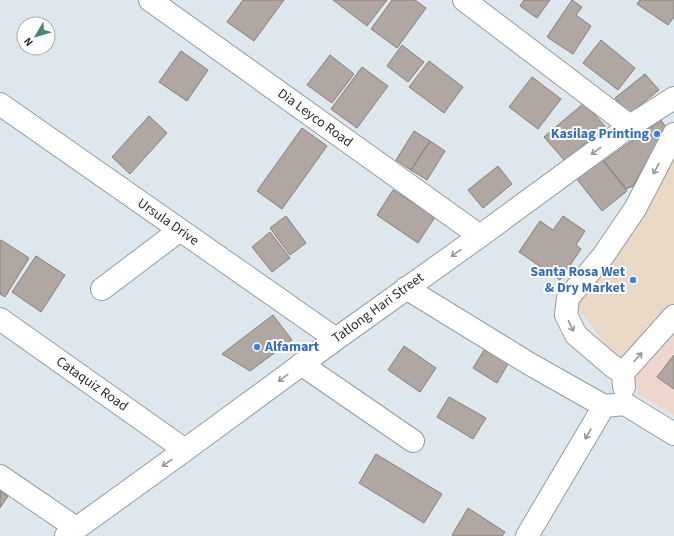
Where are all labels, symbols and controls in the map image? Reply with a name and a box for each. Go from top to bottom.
north arrow [16,16,56,56]
text: N [20,34,37,49]
street label: Dia Leyco Road [273,84,357,152]
place label: Kasilag Printing [551,124,650,144]
marker: Kasilag Printing [652,129,662,139]
one-way arrow [590,147,601,155]
one-way arrow [652,163,659,175]
street label: Ursula Drive [133,193,203,251]
one-way arrow [451,249,462,257]
place label: Santa Rosa Wet & Dry Market [530,262,626,298]
street label: Tatlong Hari Street [328,268,428,348]
marker: Santa Rosa Wet & Dry Market [628,275,638,285]
one-way arrow [568,320,575,332]
place label: Alfamart [264,337,320,357]
marker: Alfamart [252,342,262,352]
one-way arrow [633,351,642,362]
street label: Cataquiz Road [52,352,132,416]
one-way arrow [278,374,289,382]
one-way arrow [583,428,591,440]
one-way arrow [162,459,173,467]

